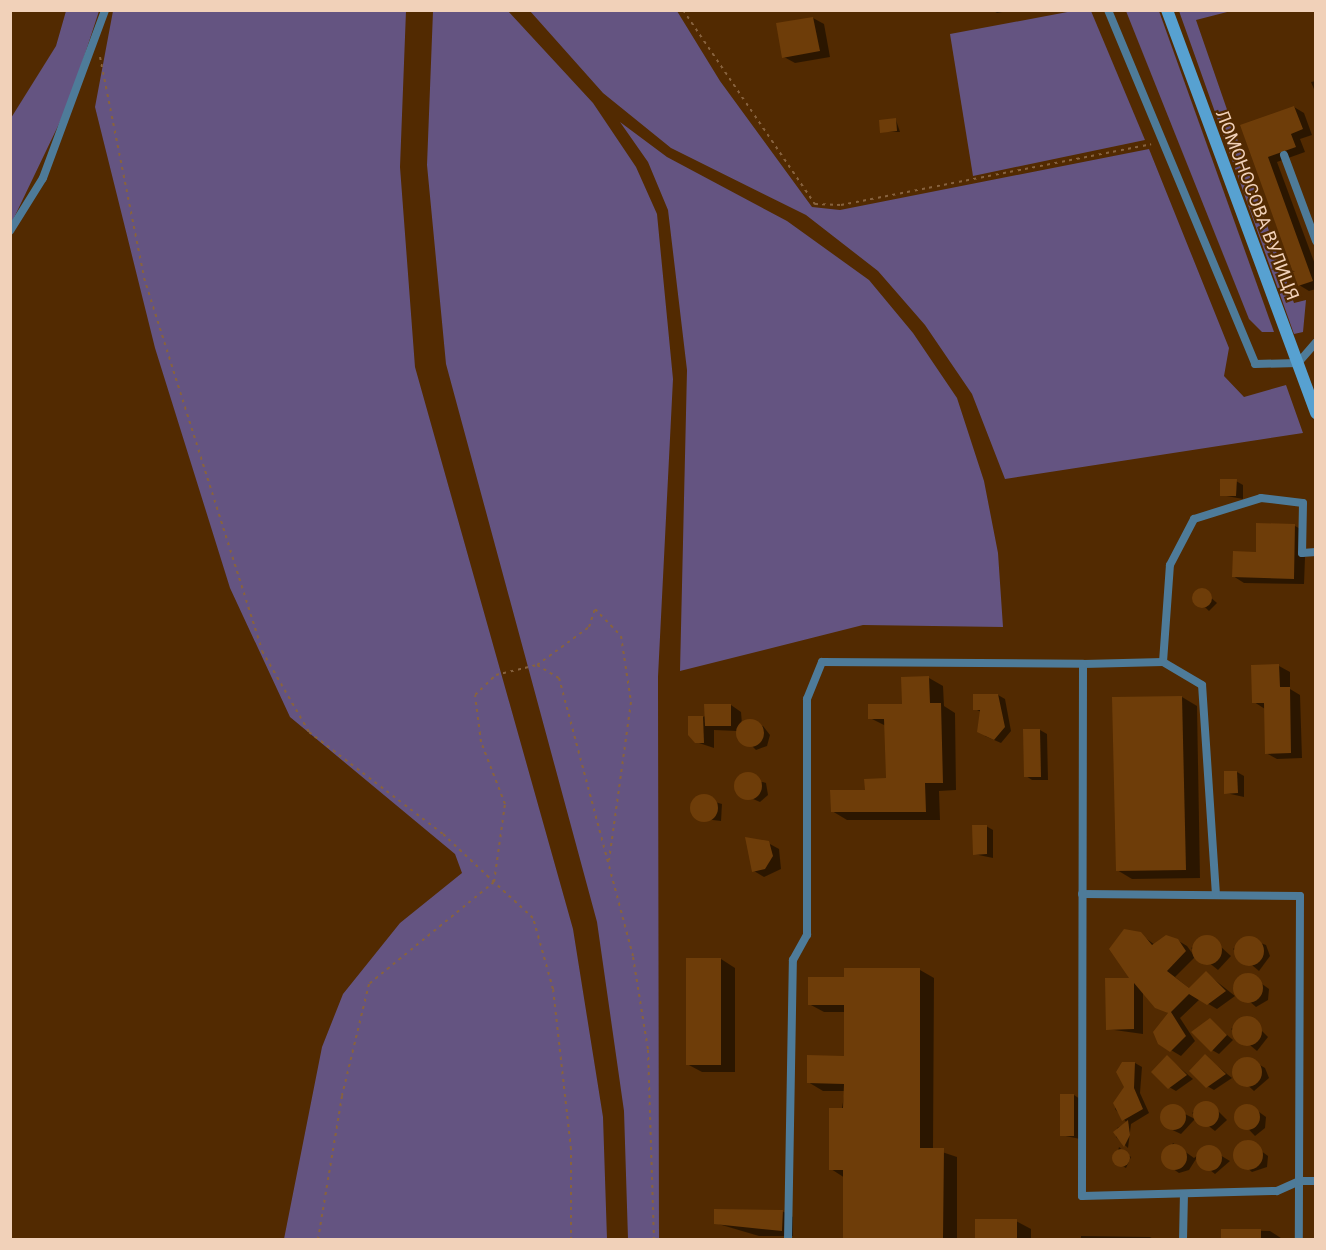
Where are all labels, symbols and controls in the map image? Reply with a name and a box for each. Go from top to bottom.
street label: ЛОМОНОСОВА ВУЛИЦЯ [1211,107,1303,303]

